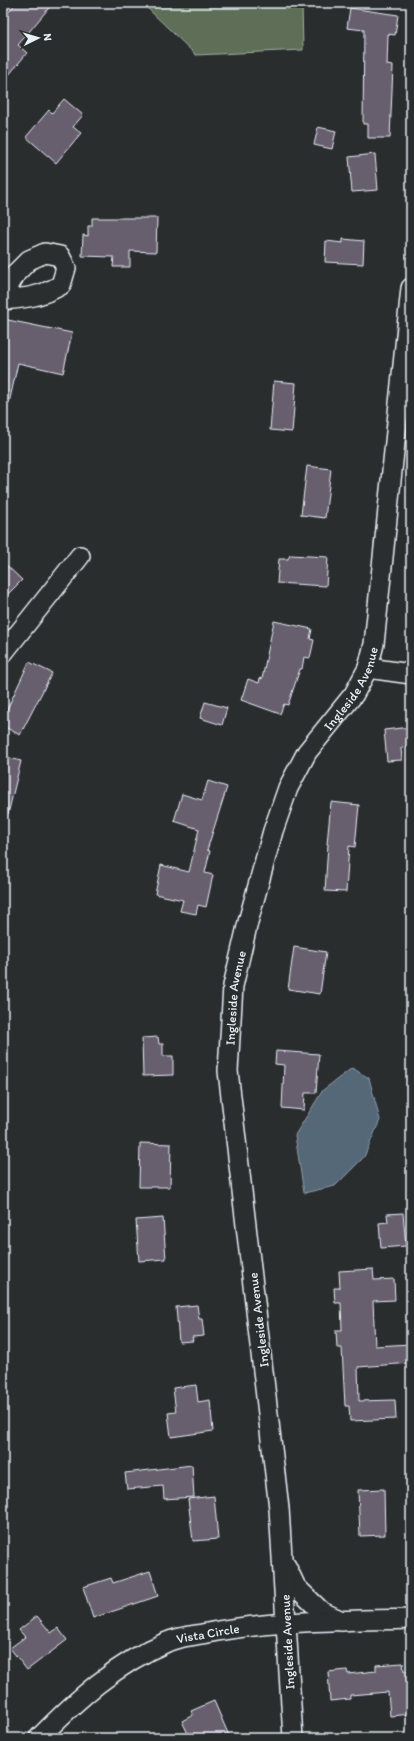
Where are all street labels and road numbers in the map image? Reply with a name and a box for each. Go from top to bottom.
street label: Ingleside Avenue [321,645,381,733]
street label: Ingleside Avenue [223,949,249,1046]
street label: Ingleside Avenue [245,1272,272,1368]
street label: Ingleside Avenue [278,1594,297,1690]
street label: Vista Circle [175,1621,240,1646]

